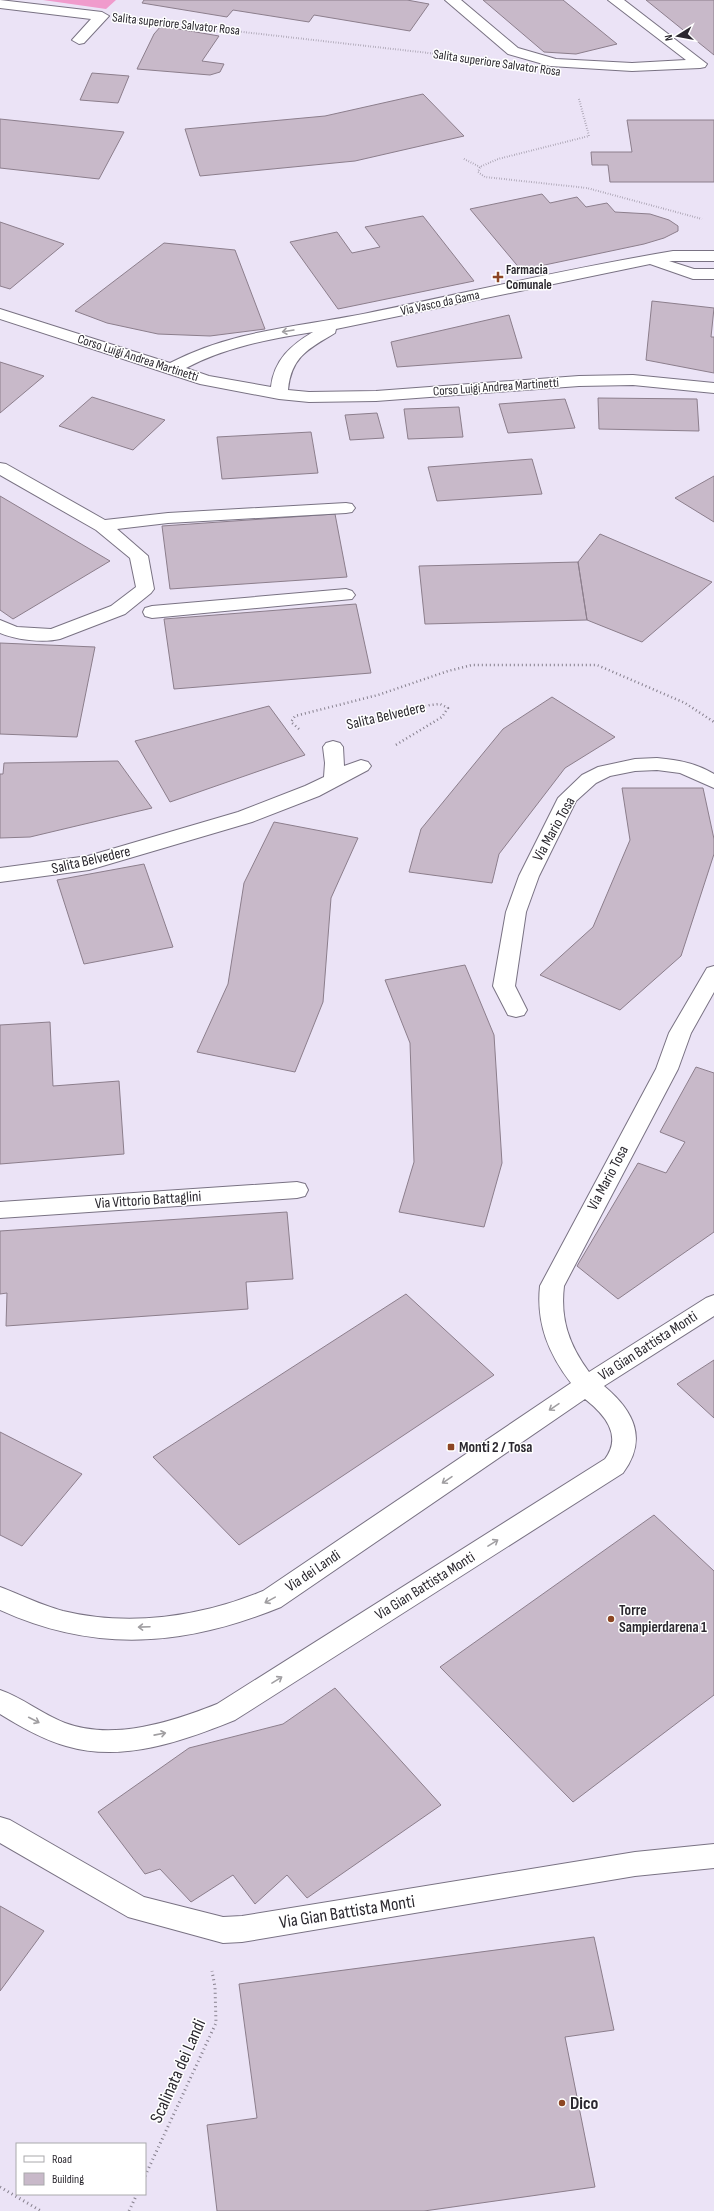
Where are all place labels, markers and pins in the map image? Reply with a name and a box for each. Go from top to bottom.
place label: Farmacia Comunale [506,262,552,293]
marker: Farmacia Comunale [493,272,503,282]
place label: Monti 2 / Tosa [459,1438,532,1457]
marker: Monti 2 / Tosa [446,1442,456,1452]
place label: Torre Sampierdarena 1 [619,1601,707,1637]
marker: Torre Sampierdarena 1 [606,1614,616,1624]
place label: Dico [570,2093,599,2114]
marker: Dico [557,2098,567,2108]

